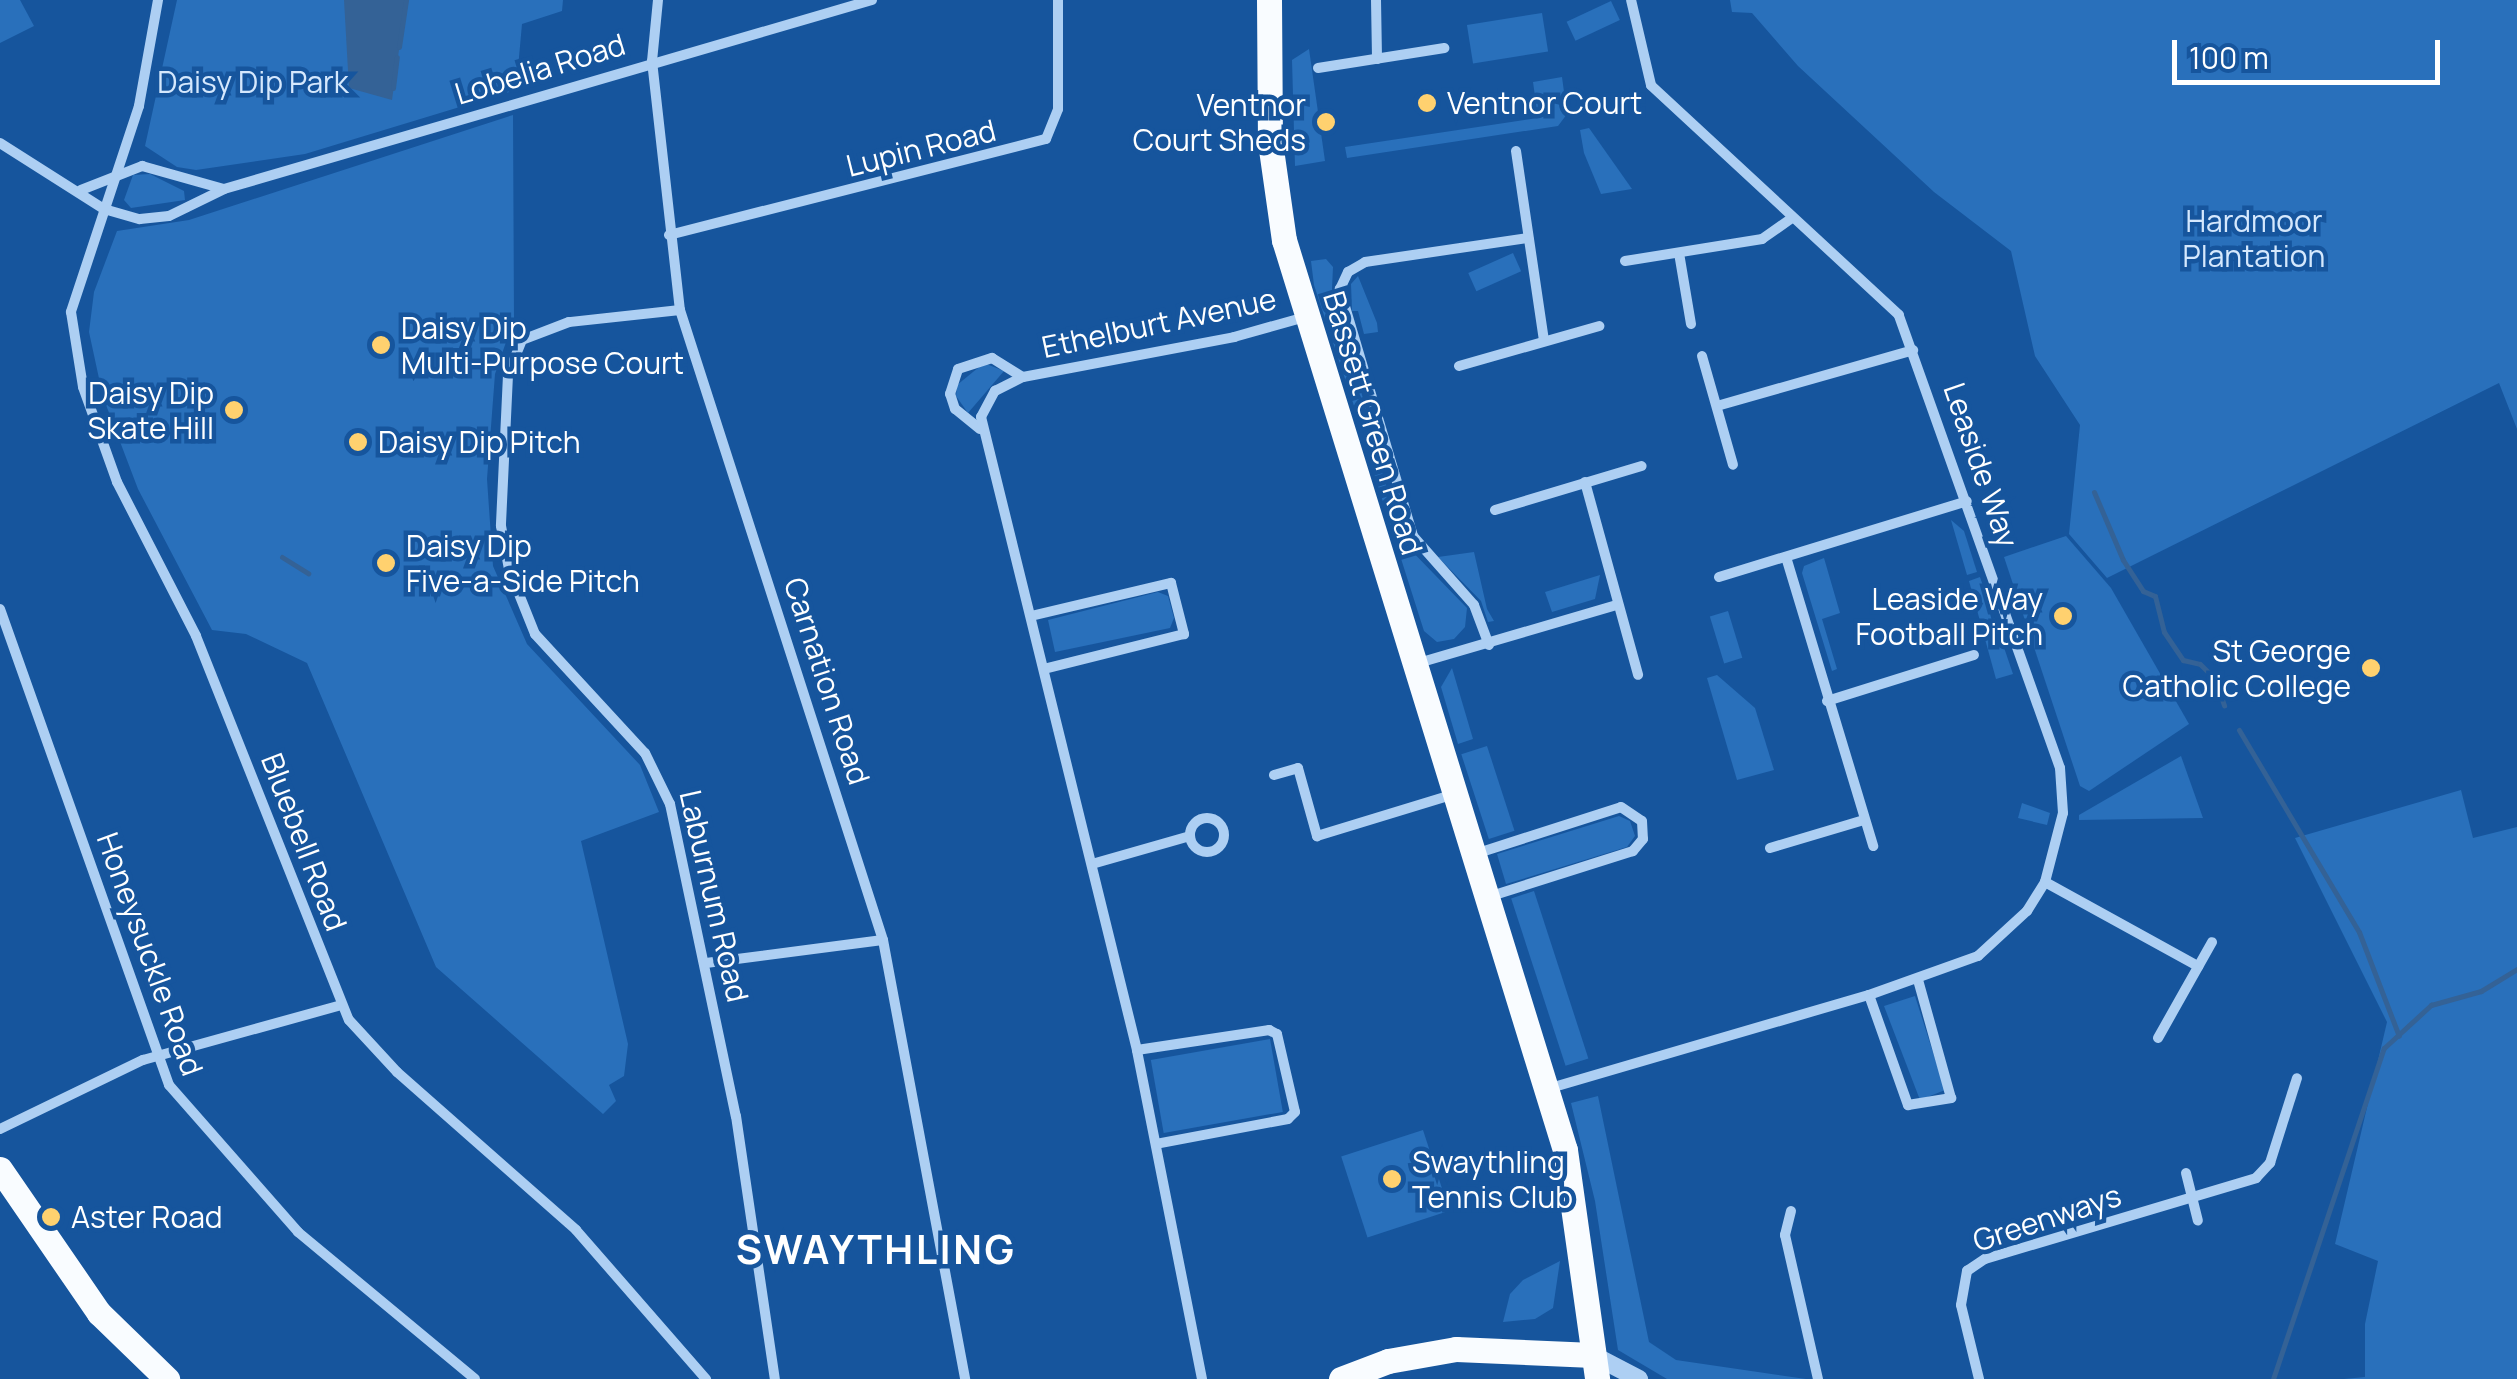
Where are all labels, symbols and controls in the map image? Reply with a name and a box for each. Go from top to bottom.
scale bar [2177,20,2444,82]
street label: Lobelia Road [451,26,629,112]
text: 100 m [2189,37,2269,78]
park label: Daisy Dip Park [157,64,349,100]
place label: Ventnor Court [1447,85,1642,121]
place label: Ventnor Court Sheds [1133,87,1306,158]
marker: Ventnor Court [1416,92,1438,114]
marker: Ventnor Court Sheds [1315,111,1337,133]
street label: Lupin Road [843,112,999,184]
park label: Hardmoor Plantation [2183,203,2325,274]
street label: Ethelburt Avenue [1039,281,1279,365]
street label: Bassett Green Road [1316,287,1430,559]
place label: Daisy Dip Multi-Purpose Court [401,310,684,380]
marker: Daisy Dip Multi-Purpose Court [370,334,392,356]
place label: Daisy Dip Skate Hill [87,375,214,446]
street label: Leaside Way [1936,378,2026,552]
marker: Daisy Dip Skate Hill [223,399,245,421]
place label: Daisy Dip Pitch [378,424,581,460]
marker: Daisy Dip Pitch [347,431,369,453]
place label: Daisy Dip Five-a-Side Pitch [406,528,640,598]
marker: Daisy Dip Five-a-Side Pitch [375,552,397,574]
street label: Carnation Road [777,573,877,789]
place label: Leaside Way Football Pitch [1855,581,2043,652]
marker: Leaside Way Football Pitch [2052,605,2074,627]
place label: St George Catholic College [2123,633,2351,704]
marker: St George Catholic College [2360,657,2382,679]
street label: Bluebell Road [254,748,354,936]
street label: Laburnum Road [672,786,756,1006]
street label: Honeysuckle Road [89,828,211,1080]
place label: Swaythling Tennis Club [1412,1144,1573,1214]
marker: Swaythling Tennis Club [1381,1168,1403,1190]
street label: Greenways [1968,1177,2126,1259]
place label: Aster Road [71,1199,223,1235]
marker: Aster Road [40,1206,62,1228]
district label: SWAYTHLING [736,1225,1016,1273]

